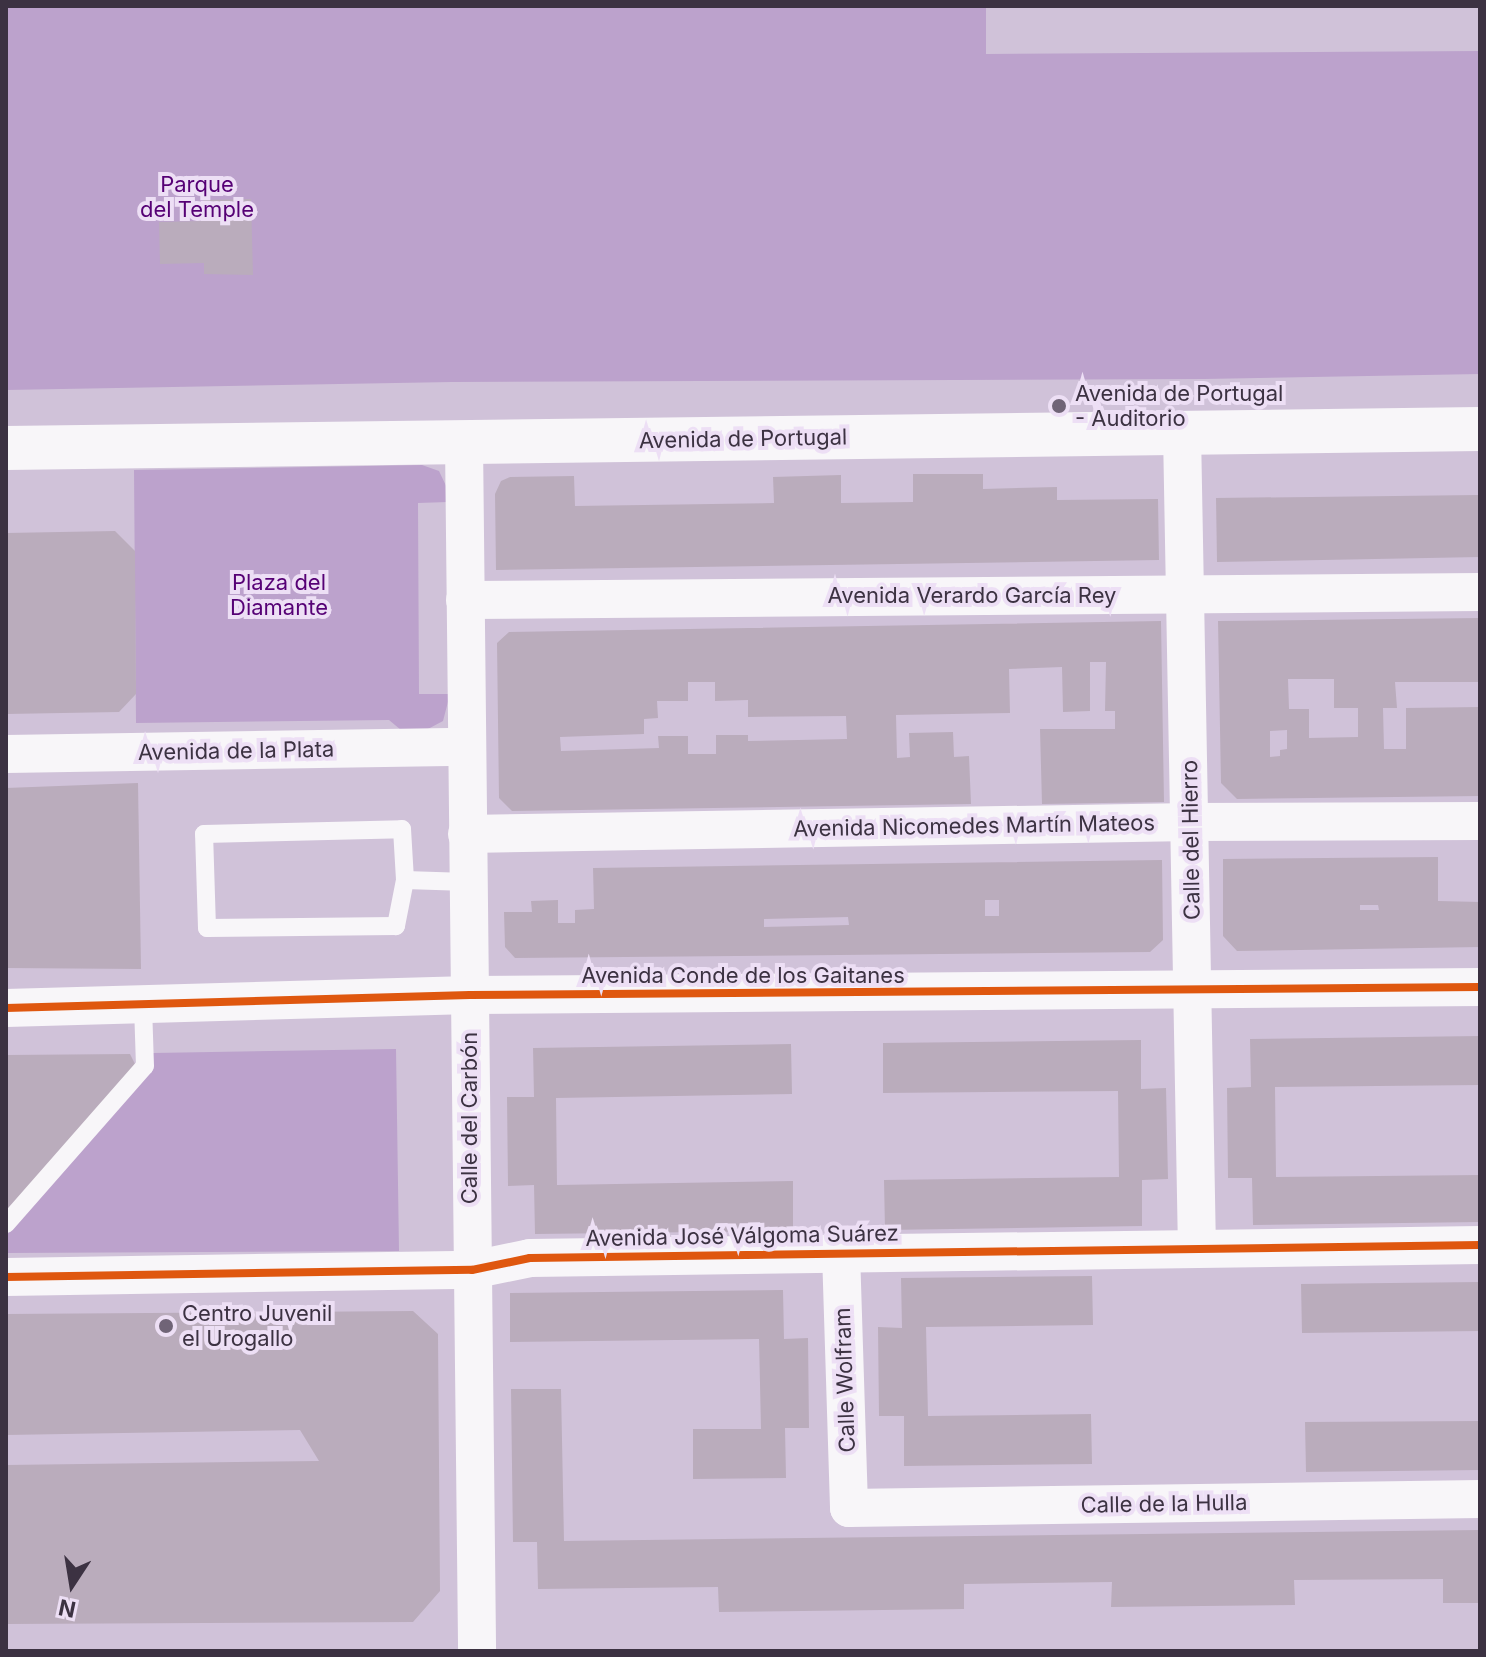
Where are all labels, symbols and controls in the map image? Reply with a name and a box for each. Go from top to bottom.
park label: Parque del Temple [140,171,254,222]
place label: Avenida de Portugal - Auditorio [1075,380,1283,432]
marker: Avenida de Portugal - Auditorio [1050,397,1068,415]
street label: Avenida de Portugal [639,424,847,454]
park label: Plaza del Diamante [230,569,328,620]
street label: Avenida Verardo García Rey [828,583,1116,609]
street label: Avenida de la Plata [138,736,334,766]
street label: Calle del Hierro [1176,760,1206,920]
street label: Avenida Nicomedes Martín Mateos [793,810,1155,842]
street label: Avenida Conde de los Gaitanes [581,963,905,989]
street label: Calle del Carbón [457,1032,483,1204]
street label: Avenida José Válgoma Suárez [585,1220,899,1252]
place label: Centro Juvenil el Urogallo [182,1300,332,1352]
street label: Calle Wolfram [829,1307,861,1453]
marker: Centro Juvenil el Urogallo [157,1317,175,1335]
street label: Calle de la Hulla [1080,1489,1248,1519]
north arrow [32,1545,112,1625]
text: N [56,1594,78,1623]

